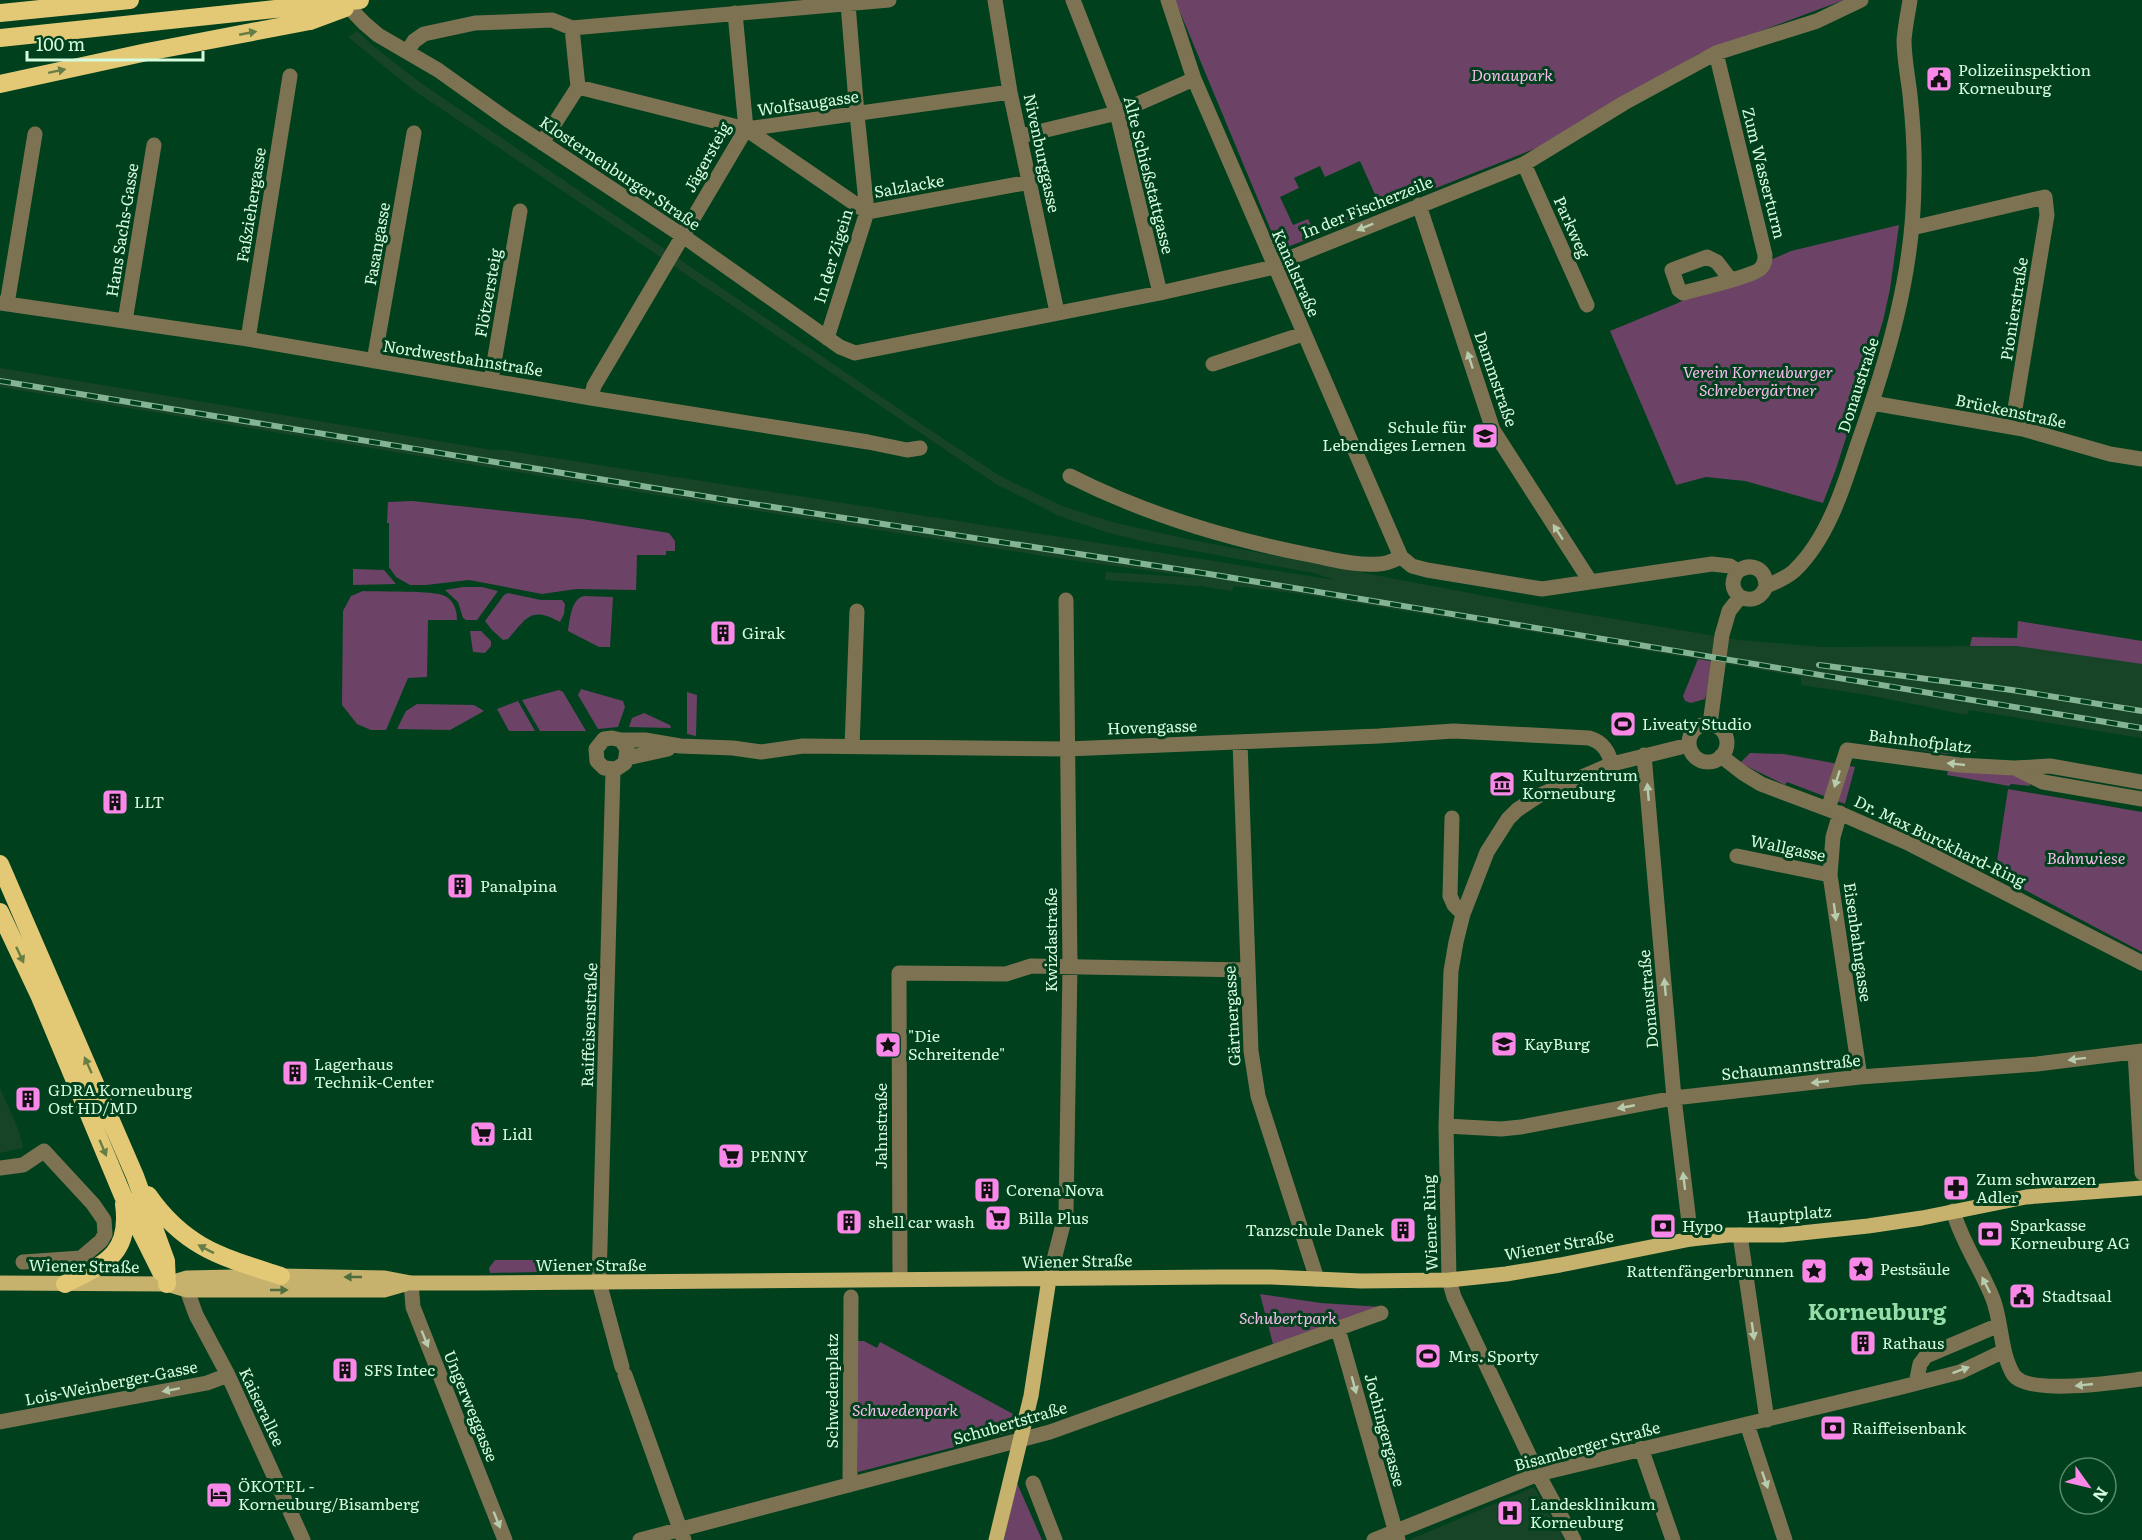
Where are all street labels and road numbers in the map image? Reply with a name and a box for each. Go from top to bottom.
street label: Wolfsaugasse [756,83,860,121]
street label: Nivenburggasse [1019,91,1067,215]
street label: Alte Schießstattgasse [1119,93,1181,256]
street label: Zum Wasserturm [1737,105,1793,241]
street label: Klosterneuburger Straße [535,109,706,235]
street label: Jägersteig [677,117,735,196]
street label: Faßziehergasse [229,146,271,264]
street label: Hans Sachs-Gasse [99,161,143,298]
street label: Salzlacke [872,167,946,203]
street label: In der Fischerzeile [1297,169,1436,243]
street label: Parkweg [1549,192,1597,261]
street label: Fasangasse [357,200,395,287]
street label: In der Zigein [806,205,858,306]
street label: Kanalstraße [1267,225,1327,320]
street label: Flötzersteig [467,246,507,339]
street label: Pionierstraße [1993,255,2033,362]
street label: Dammstraße [1469,328,1525,430]
street label: Nordwestbahnstraße [381,333,545,382]
street label: Donaustraße [1830,334,1884,435]
street label: Brückenstraße [1954,387,2069,433]
street label: Hovengasse [1106,712,1197,740]
street label: Bahnhofplatz [1867,722,1973,758]
street label: Dr. Max Burckhard-Ring [1851,788,2030,892]
street label: Wallgasse [1748,827,1828,867]
street label: Eisenbahngasse [1839,881,1879,1003]
street label: Kwizdastraße [1038,888,1062,992]
street label: Donaustraße [1631,949,1663,1049]
street label: Raiffeisenstraße [574,962,602,1088]
street label: Gärtnergasse [1216,965,1246,1067]
street label: Schaumannstraße [1720,1047,1862,1085]
street label: Jahnstraße [868,1083,892,1169]
street label: Wiener Ring [1415,1174,1443,1272]
street label: Hauptplatz [1746,1198,1832,1228]
street label: Wiener Straße [1502,1223,1616,1265]
street label: Wiener Straße [1021,1247,1133,1273]
street label: Wiener Straße [28,1252,140,1278]
street label: Wiener Straße [536,1252,646,1276]
street label: Schwedenplatz [819,1333,843,1448]
street label: Ungerweggasse [439,1346,505,1465]
street label: Lois-Weinberger-Gasse [22,1353,199,1411]
street label: Kaiserallee [234,1363,292,1450]
street label: Jochingergasse [1359,1370,1413,1489]
street label: Schubertstraße [950,1394,1070,1450]
street label: Bisamberger Straße [1511,1414,1663,1476]

